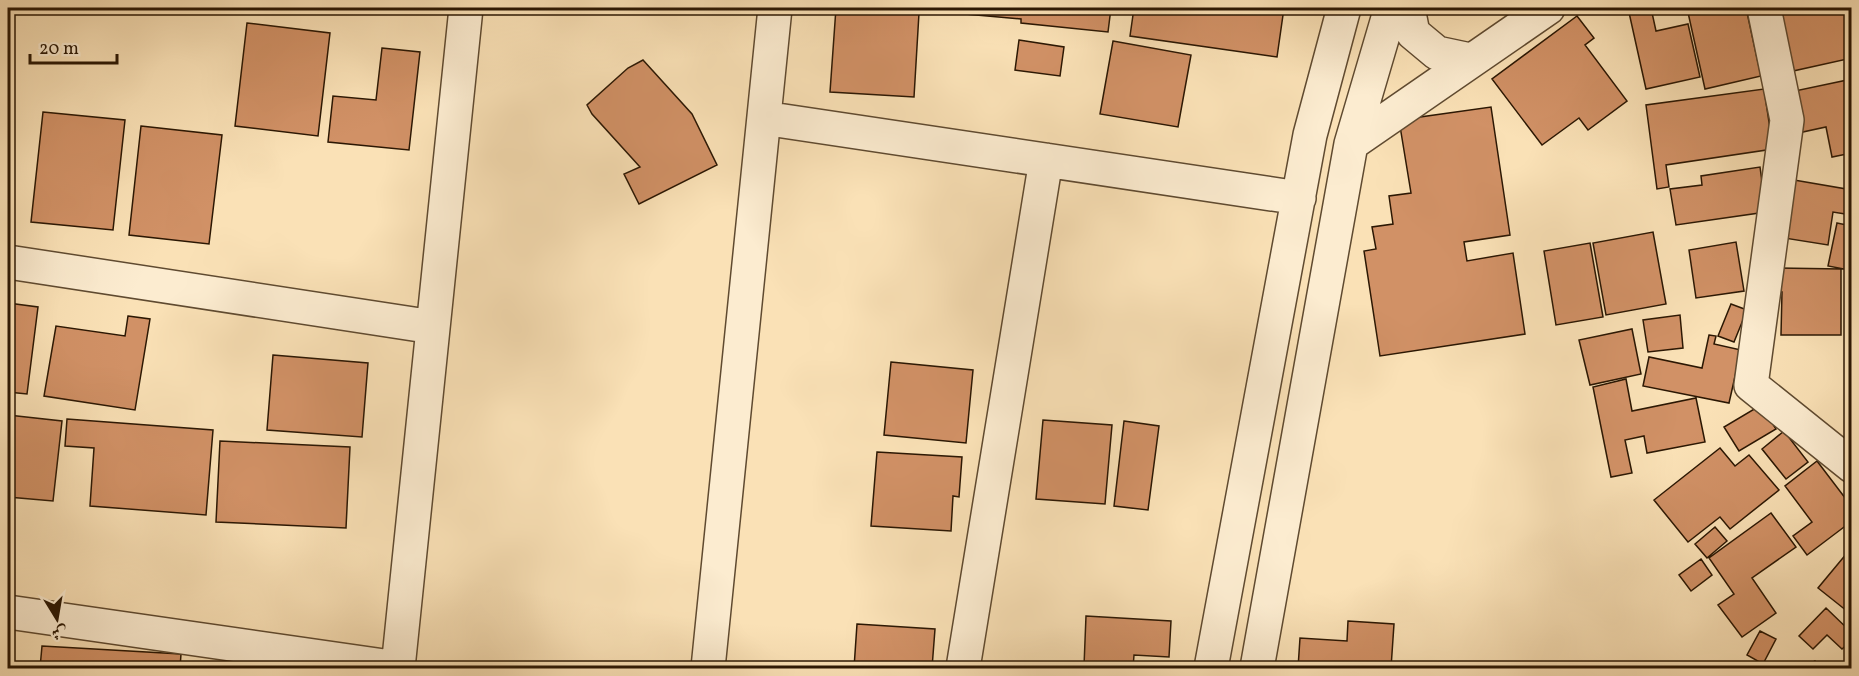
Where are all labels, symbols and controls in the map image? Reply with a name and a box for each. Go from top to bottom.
scale bar [30,27,117,65]
text: 20 m [39,37,79,62]
north arrow [27,589,87,649]
text: ش [50,619,69,644]

